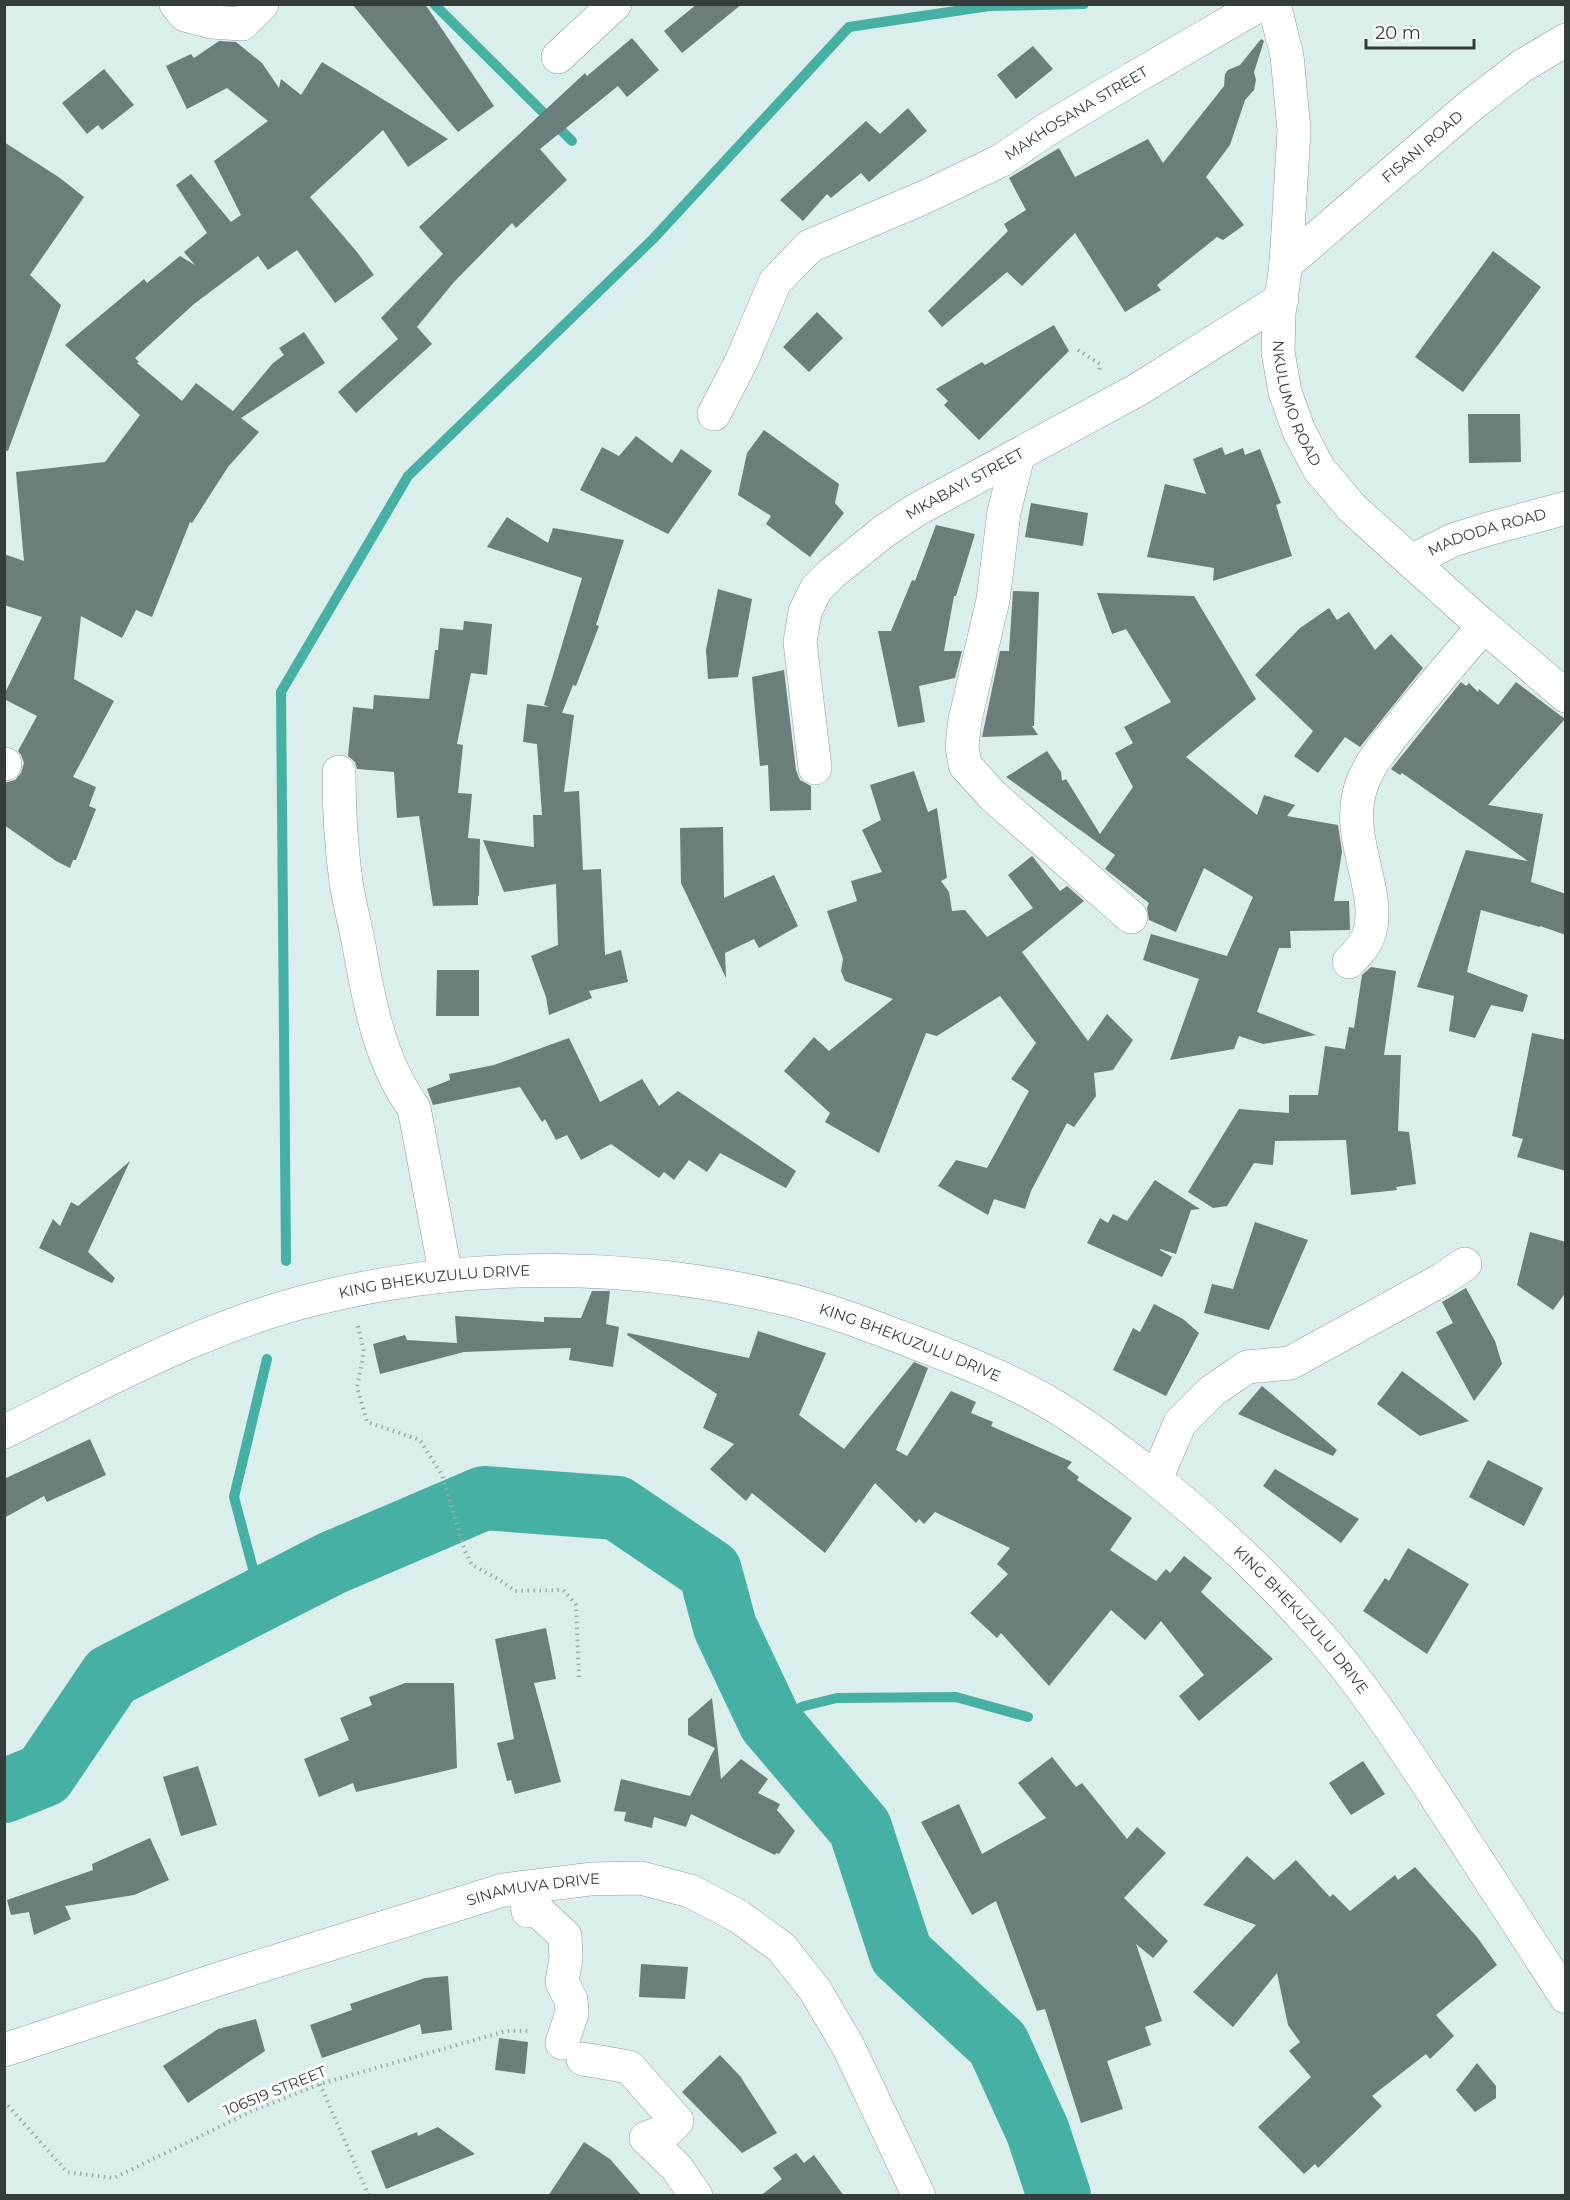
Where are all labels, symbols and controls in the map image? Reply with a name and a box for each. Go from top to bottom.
scale bar [1366,12,1474,50]
text: 20 m [1375,22,1421,44]
street label: MAKHOSANA STREET [1001,62,1152,164]
street label: FISANI ROAD [1378,106,1467,187]
street label: NKULUMO ROAD [1269,340,1326,469]
street label: MKABAYI STREET [902,443,1027,523]
street label: MADODA ROAD [1425,504,1548,560]
street label: KING BHEKUZULU DRIVE [337,1261,530,1302]
street label: KING BHEKUZULU DRIVE [817,1299,1004,1386]
street label: KING BHEKUZULU DRIVE [1230,1541,1373,1697]
street label: SINAMUVA DRIVE [464,1869,600,1910]
street label: 106519 STREET [221,2061,329,2120]

